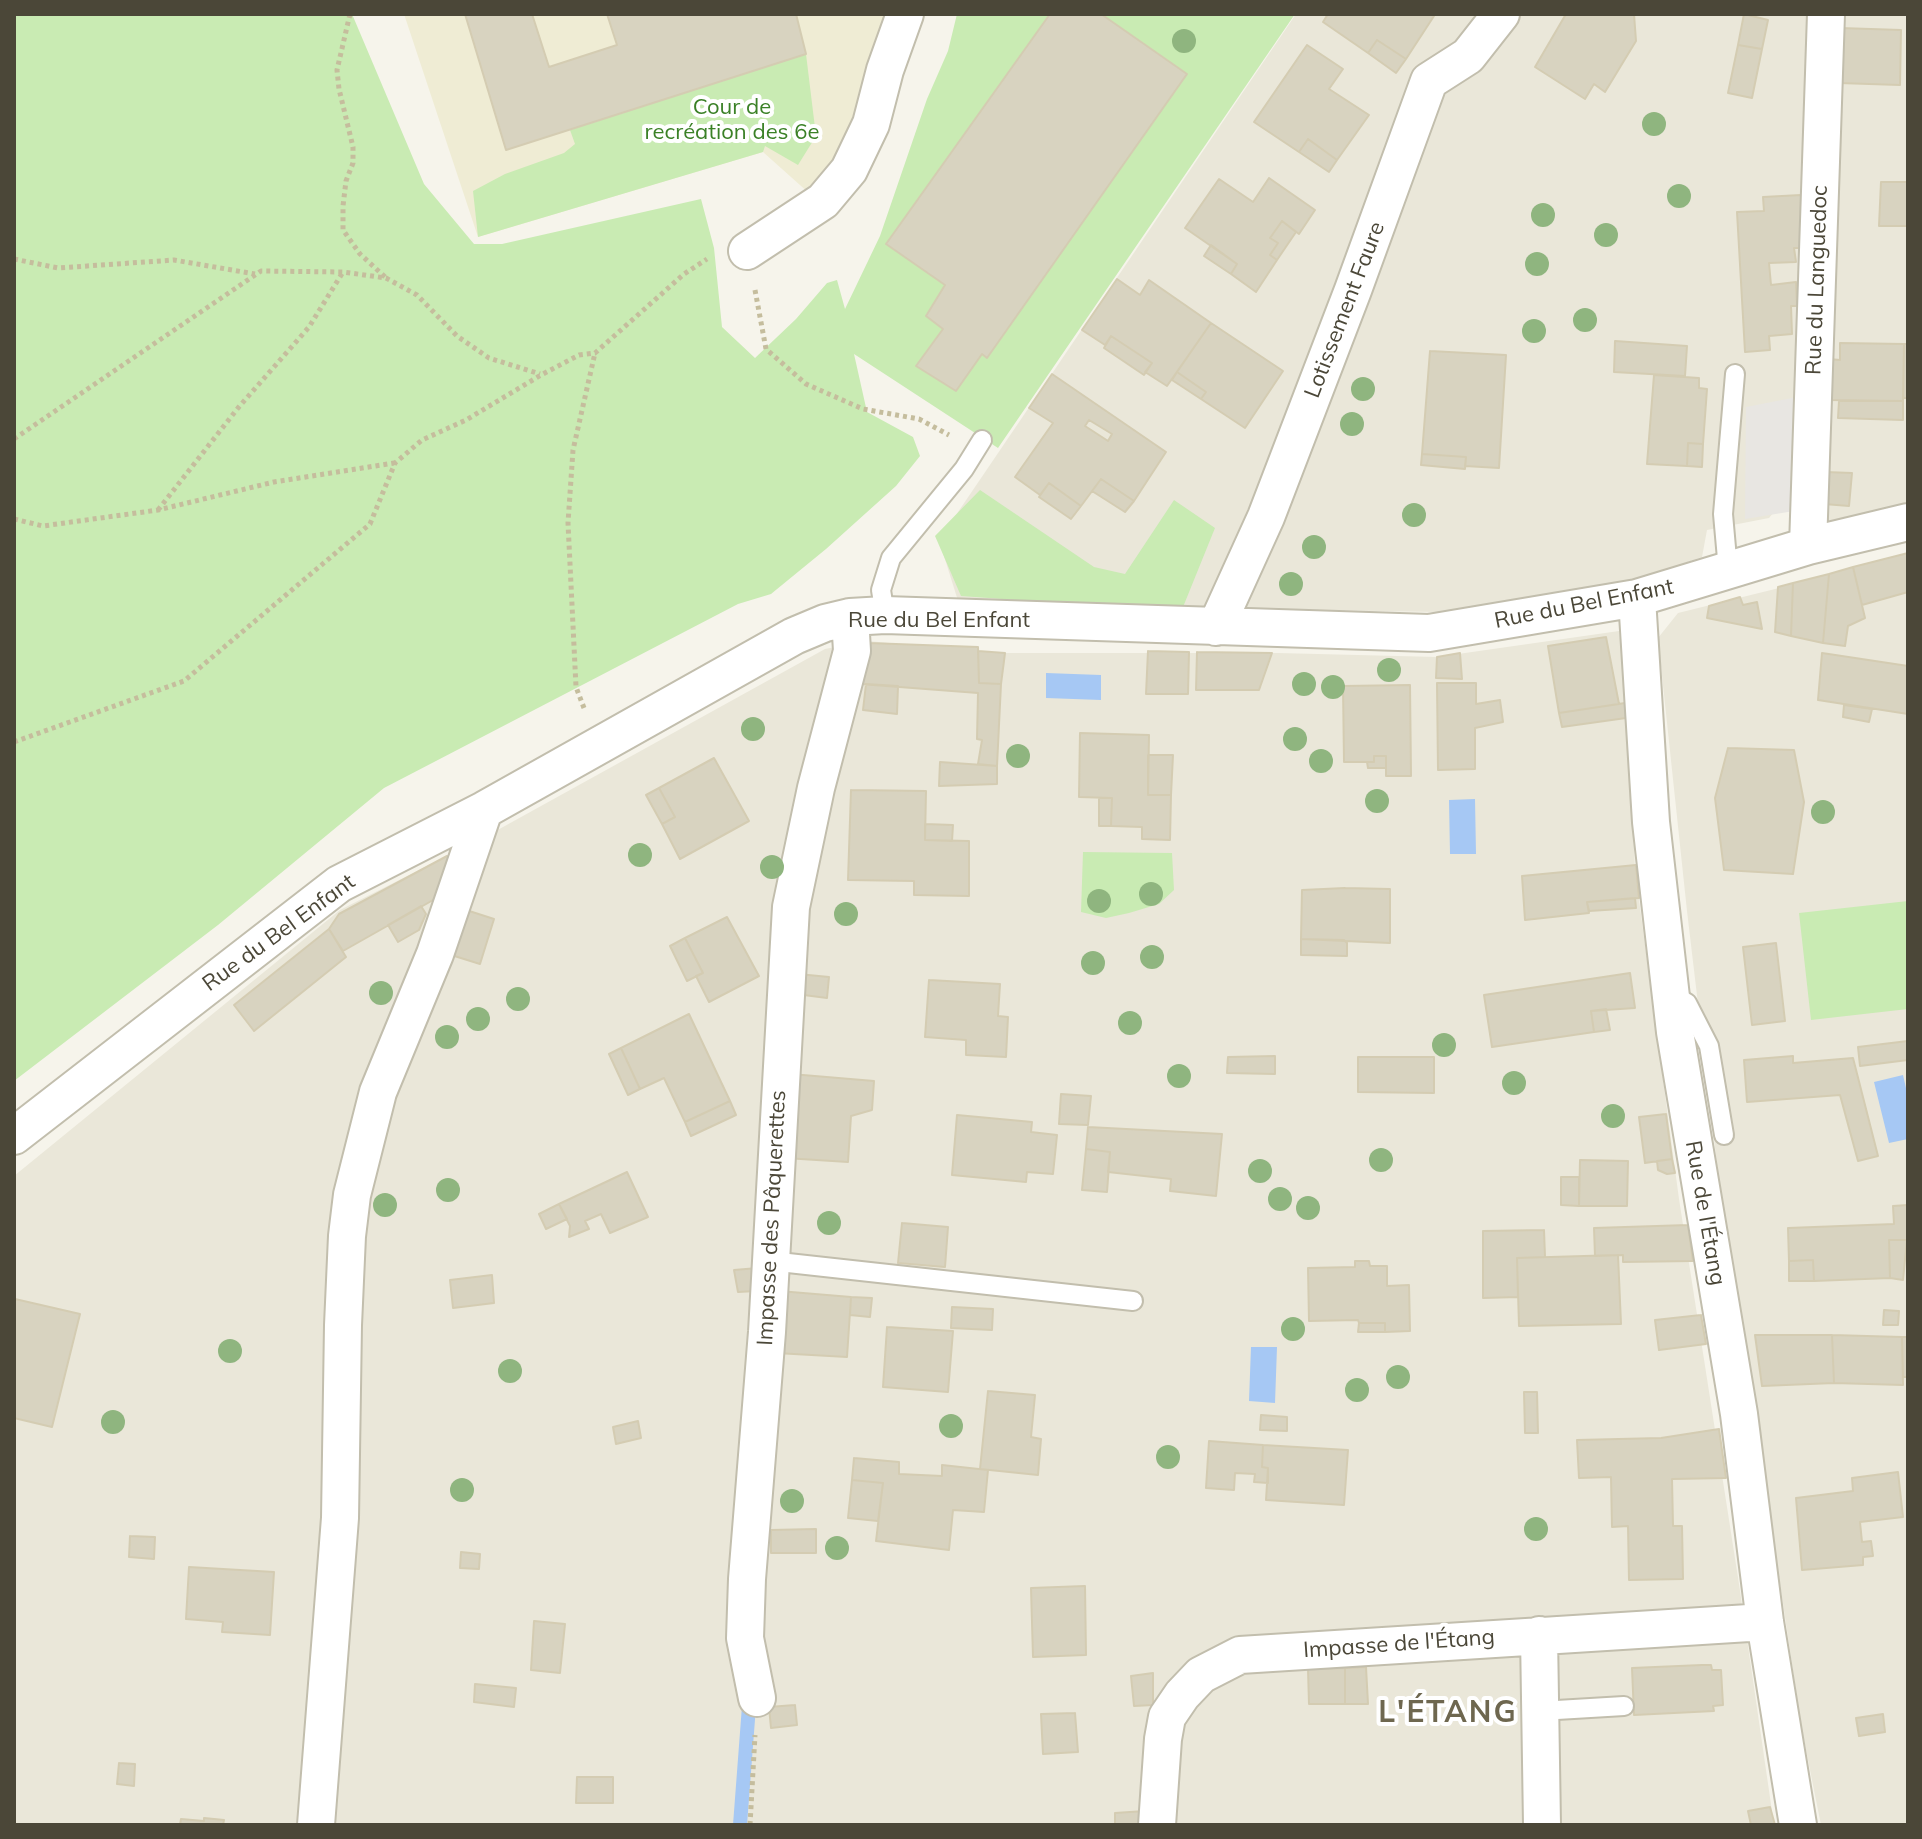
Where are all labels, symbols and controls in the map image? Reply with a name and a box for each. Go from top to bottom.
park label: Cour de recréation des 6e [645,94,819,146]
street label: Rue du Languedoc [1800,185,1834,375]
street label: Lotissement Faure [1299,218,1391,402]
street label: Rue du Bel Enfant [1492,574,1676,634]
street label: Rue du Bel Enfant [848,607,1030,633]
street label: Rue du Bel Enfant [198,869,360,997]
street label: Impasse des Pâquerettes [752,1090,792,1346]
street label: Rue de l'Étang [1679,1139,1731,1287]
street label: Impasse de l'Étang [1302,1624,1496,1664]
district label: L'ÉTANG [1378,1695,1518,1731]

